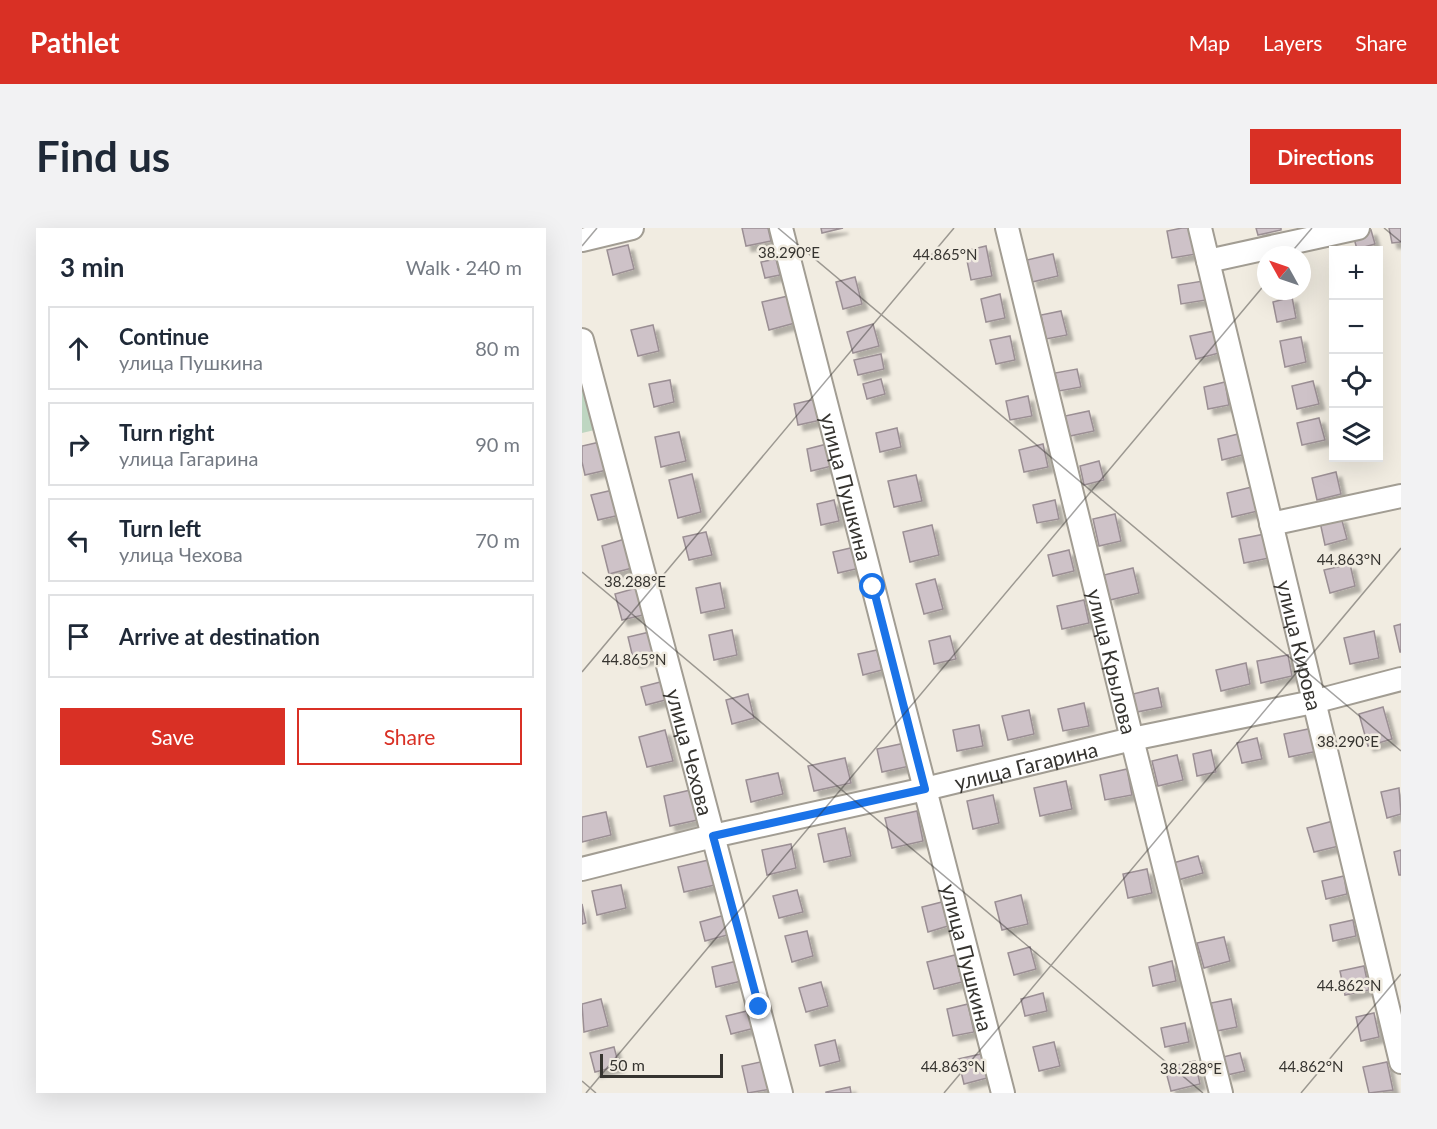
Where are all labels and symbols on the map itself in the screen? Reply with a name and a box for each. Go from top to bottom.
text: 38.290°E [758,243,820,261]
text: 44.865°N [913,245,977,263]
north arrow [1257,246,1311,300]
street label: улица Пушкина [816,410,878,563]
text: 44.863°N [1317,550,1381,568]
text: 38.288°E [604,572,666,590]
route start [859,573,885,599]
street label: улица Кирова [1273,577,1328,713]
street label: улица Крылова [1083,586,1143,736]
text: 44.865°N [602,650,666,668]
street label: улица Чехова [662,686,720,818]
text: 38.290°E [1317,732,1379,750]
street label: улица Гагарина [952,735,1100,794]
street label: улица Пушкина [937,881,999,1034]
text: 44.862°N [1317,976,1381,994]
route end [745,993,771,1019]
scale bar [600,1051,723,1078]
text: 44.863°N [921,1057,985,1075]
text: 44.862°N [1279,1057,1343,1075]
text: 38.288°E [1160,1059,1222,1077]

